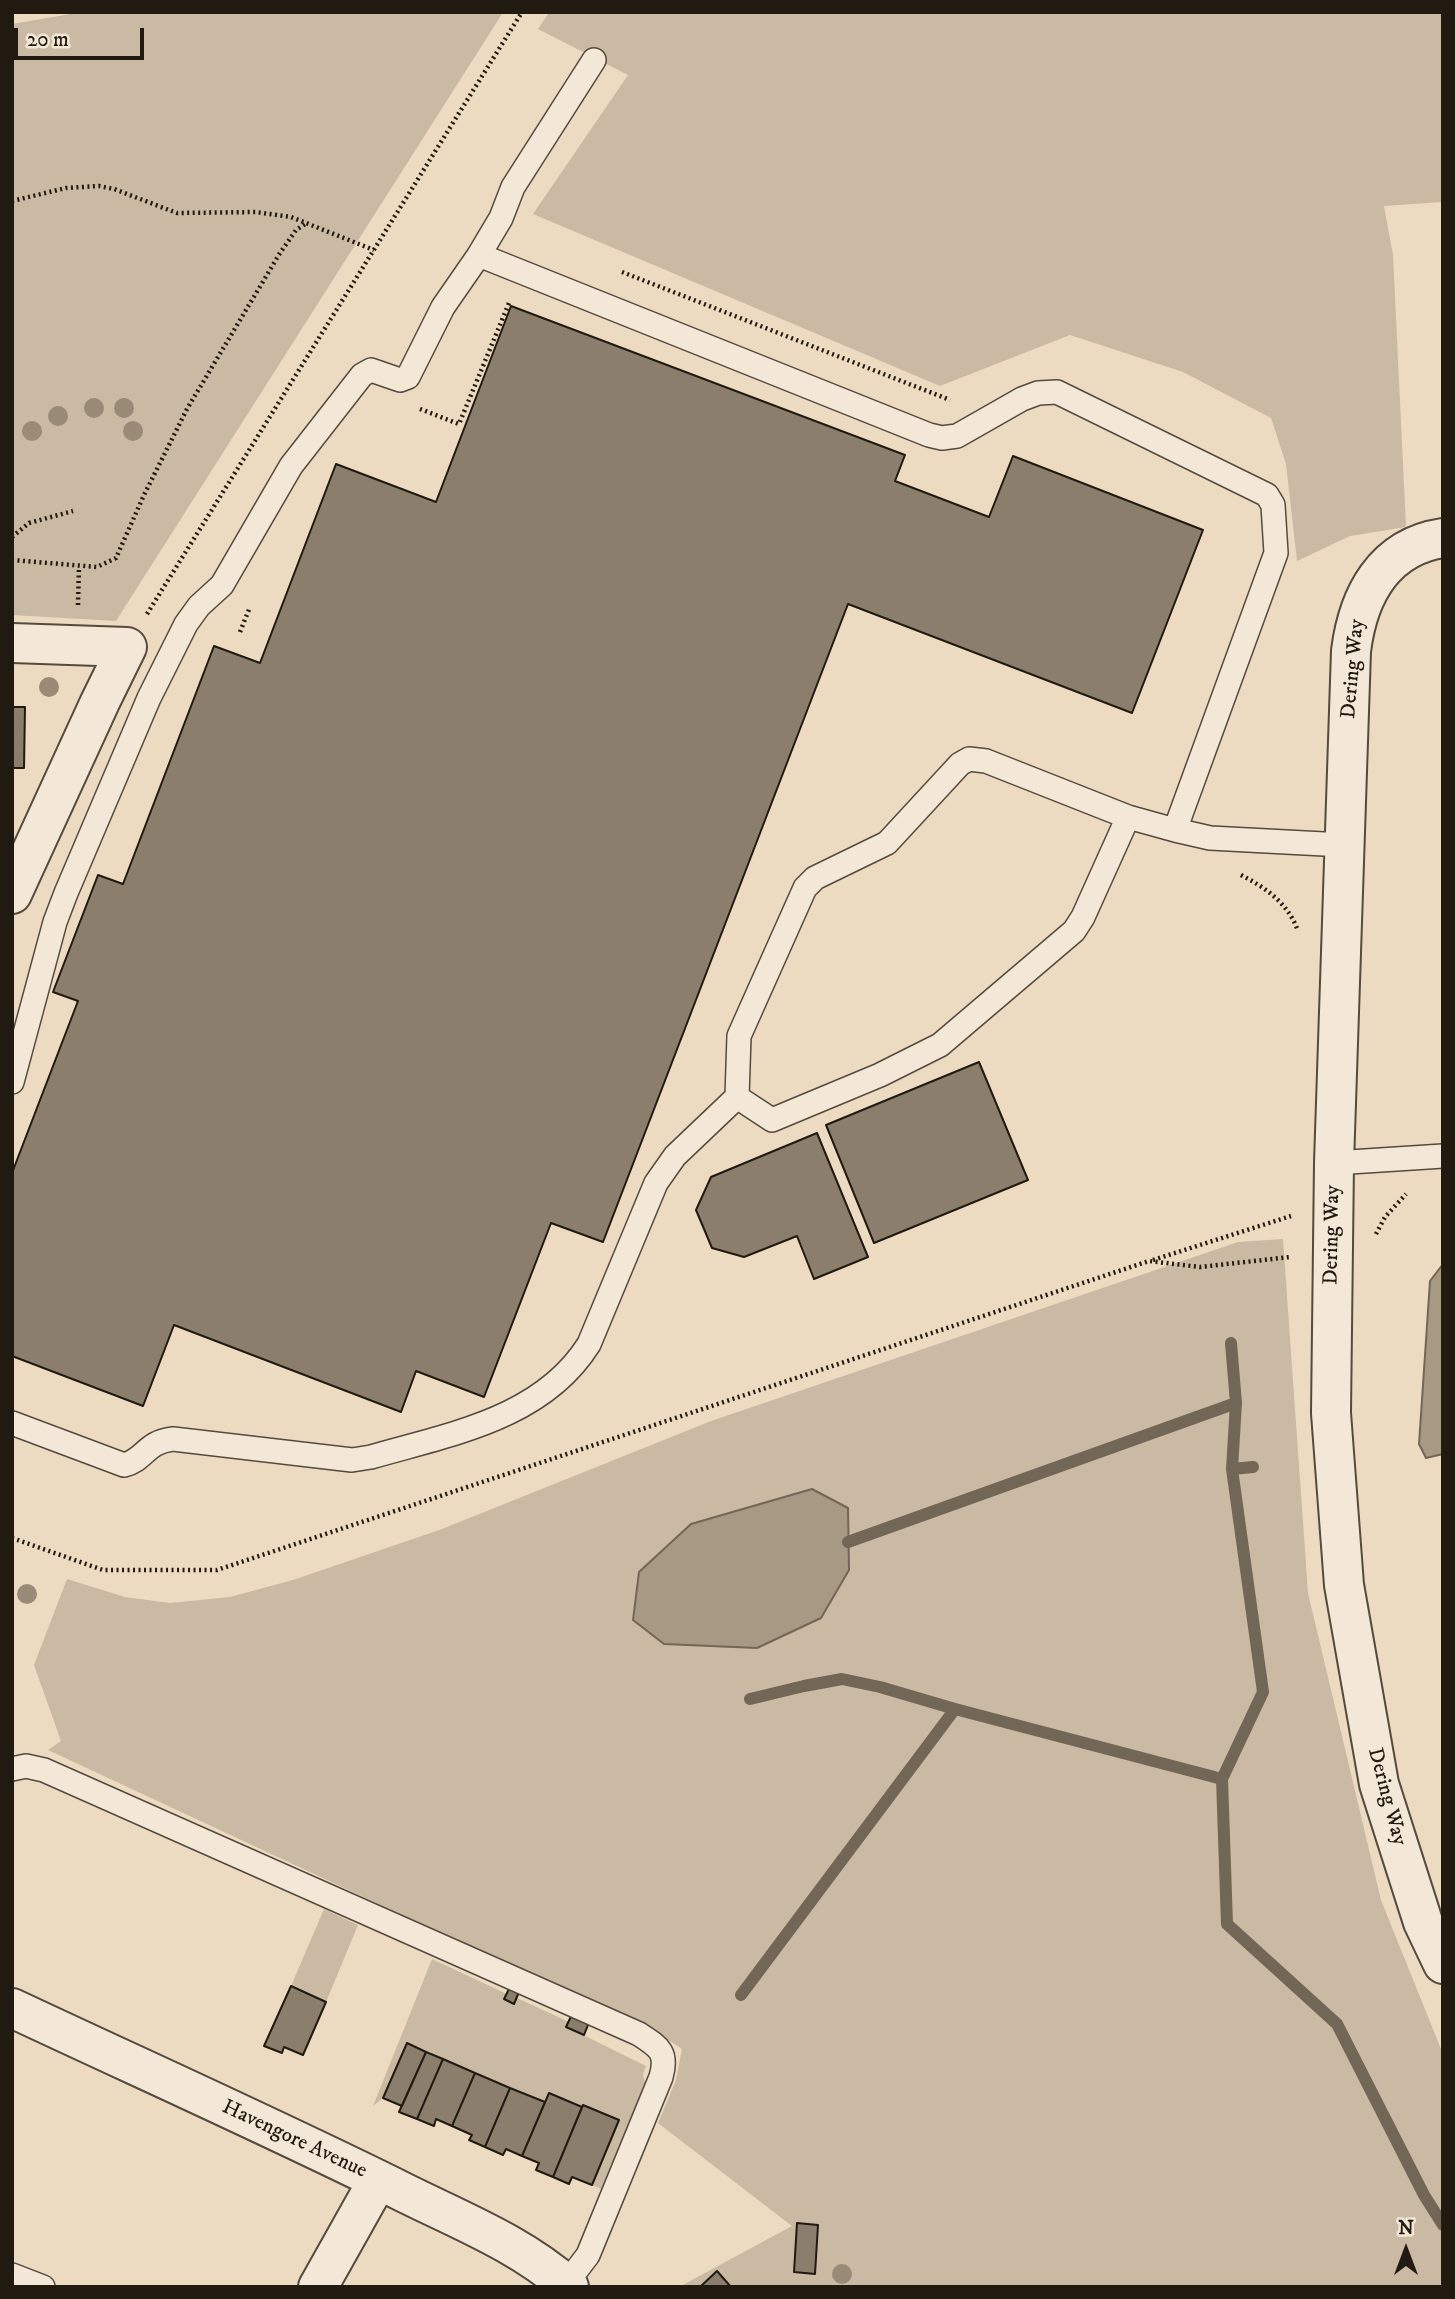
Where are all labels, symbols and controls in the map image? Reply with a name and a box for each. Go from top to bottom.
scale bar [18,14,147,58]
text: 20 m [27,27,69,53]
street label: Dering Way [1337,618,1371,720]
street label: Dering Way [1320,1185,1346,1285]
street label: Dering Way [1361,1745,1411,1849]
street label: Havengore Avenue [217,2095,371,2185]
north arrow [1371,2215,1441,2285]
text: N [1398,2217,1414,2240]

